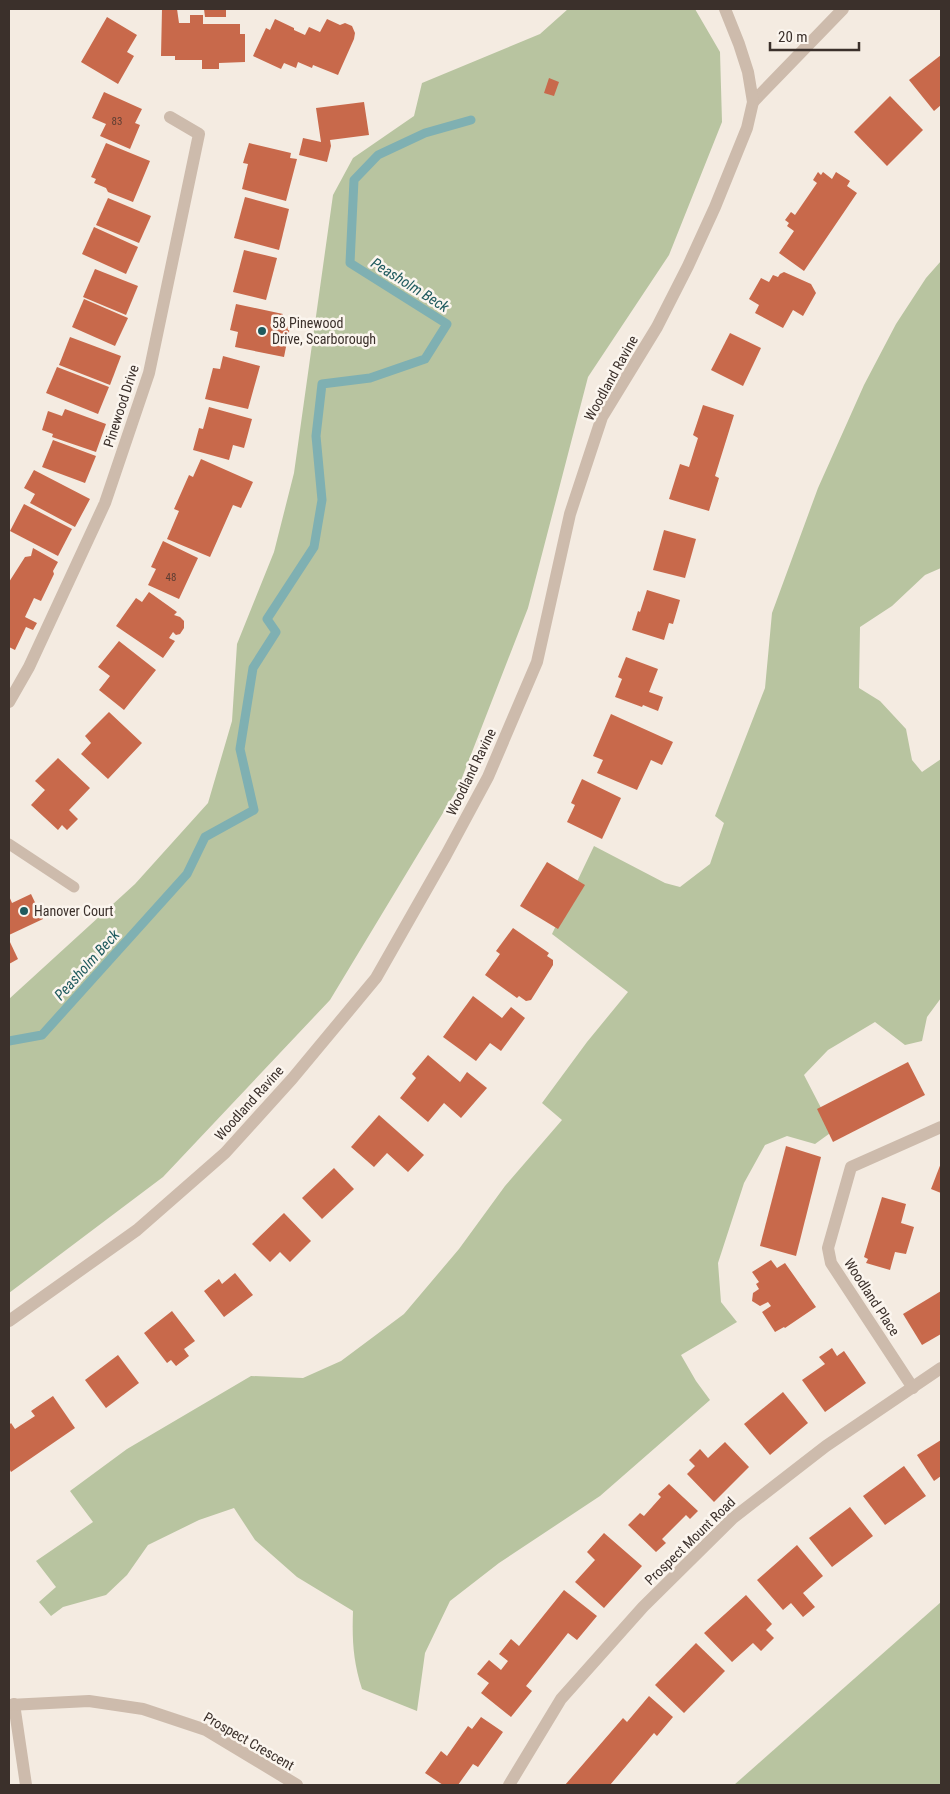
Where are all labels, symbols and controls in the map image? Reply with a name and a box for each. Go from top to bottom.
scale bar [770,20,859,52]
text: 20 m [778,28,808,46]
house number: 83 [112,115,122,128]
water label: Peasholm Beck [368,254,453,316]
place label: 58 Pinewood Drive, Scarborough [272,315,376,347]
marker: 58 Pinewood Drive, Scarborough [256,325,268,337]
street label: Woodland Ravine [581,332,641,423]
street label: Pinewood Drive [100,362,142,449]
house number: 48 [166,571,176,584]
street label: Woodland Ravine [443,725,499,818]
place label: Hanover Court [34,903,114,919]
marker: Hanover Court [18,905,30,917]
water label: Peasholm Beck [51,926,124,1004]
street label: Woodland Ravine [211,1062,287,1144]
street label: Woodland Place [841,1255,903,1339]
street label: Prospect Mount Road [642,1494,738,1588]
street label: Prospect Crescent [201,1709,297,1773]

